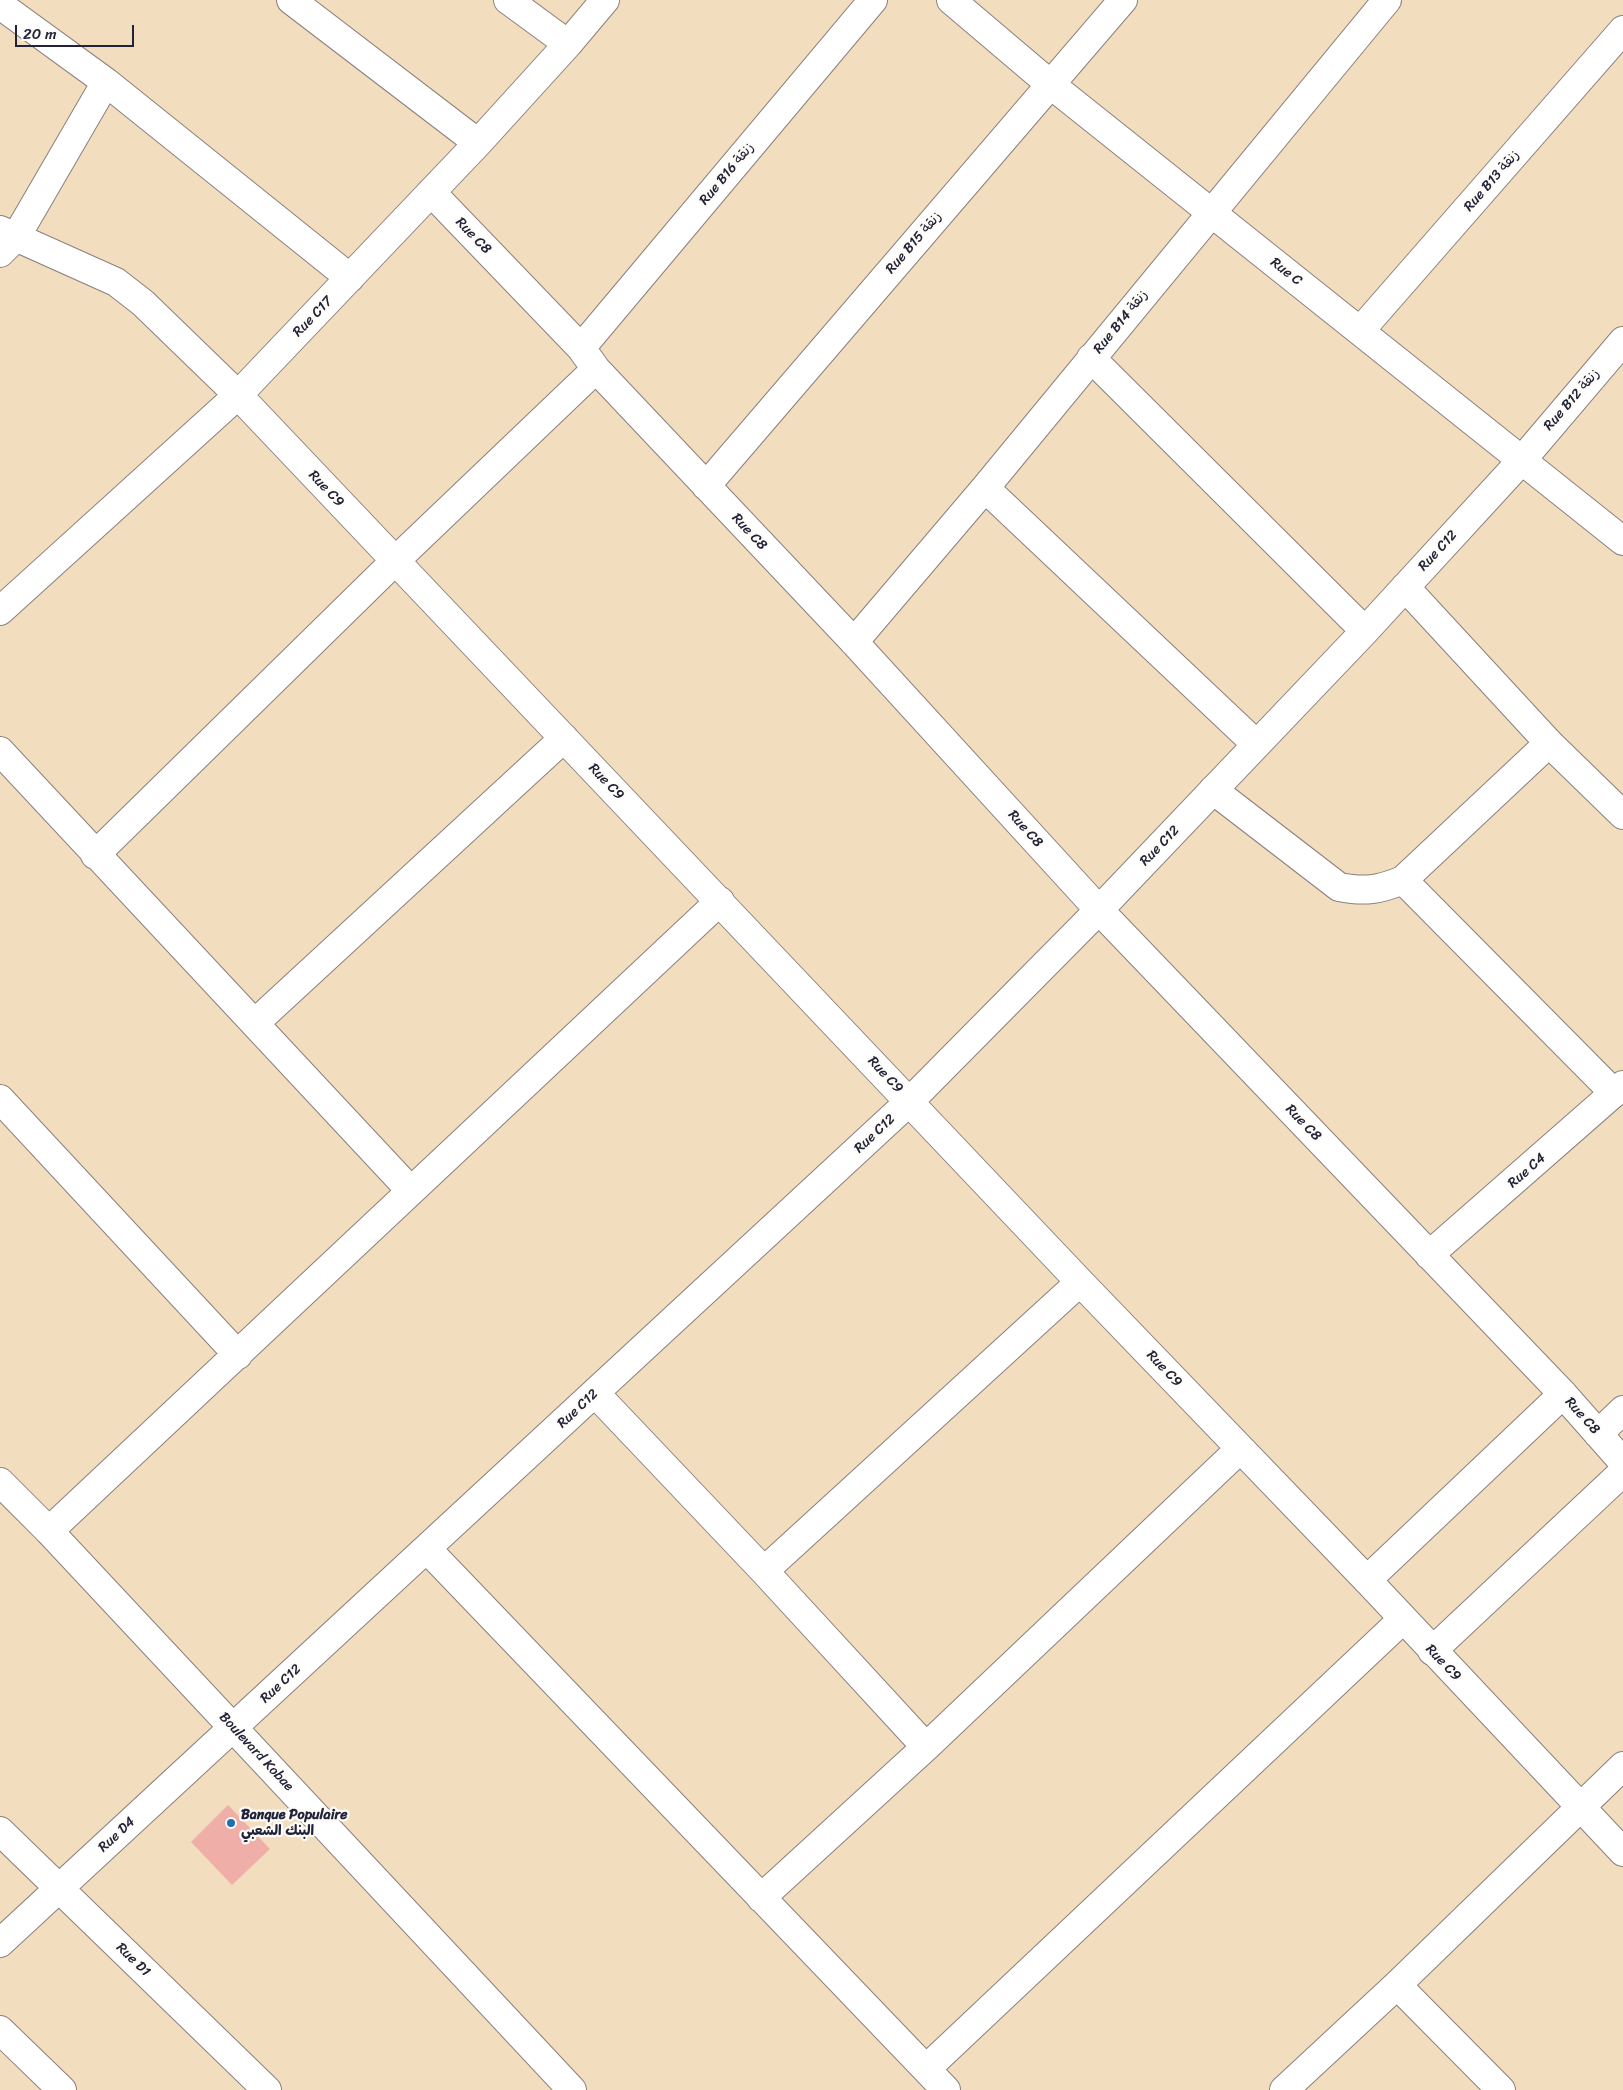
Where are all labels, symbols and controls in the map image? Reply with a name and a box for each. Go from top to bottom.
scale bar [18,15,136,47]
text: 20 m [23,21,57,47]
street label: Rue B16 زنقة [696,139,758,209]
street label: Rue B13 زنقة [1461,147,1523,215]
street label: Rue B15 زنقة [882,209,946,277]
street label: Rue C8 [452,214,494,258]
street label: Rue C [1267,254,1305,290]
street label: Rue B14 زنقة [1090,287,1152,357]
street label: Rue C17 [290,293,336,341]
street label: Rue B12 زنقة [1541,366,1603,434]
street label: Rue C9 [305,467,347,511]
street label: Rue C8 [728,510,770,554]
street label: Rue C12 [1415,527,1461,575]
street label: Rue C9 [585,760,627,804]
street label: Rue C8 [1004,807,1046,851]
street label: Rue C12 [1137,822,1183,870]
street label: Rue C9 [864,1053,906,1097]
street label: Rue C8 [1282,1101,1324,1145]
street label: Rue C12 [851,1111,899,1157]
street label: Rue C4 [1505,1150,1549,1192]
street label: Rue C9 [1143,1347,1185,1391]
street label: Rue C12 [554,1386,602,1432]
street label: Rue C8 [1561,1394,1603,1438]
street label: Rue C9 [1422,1641,1464,1685]
street label: Rue C12 [257,1661,305,1707]
street label: Boulevard Kobae [215,1709,297,1795]
place label: Banque Populaire البنك الشعبي [241,1807,347,1840]
street label: Rue D4 [95,1814,139,1856]
marker: Banque Populaire البنك الشعبي [225,1817,237,1829]
street label: Rue D1 [112,1940,154,1980]

